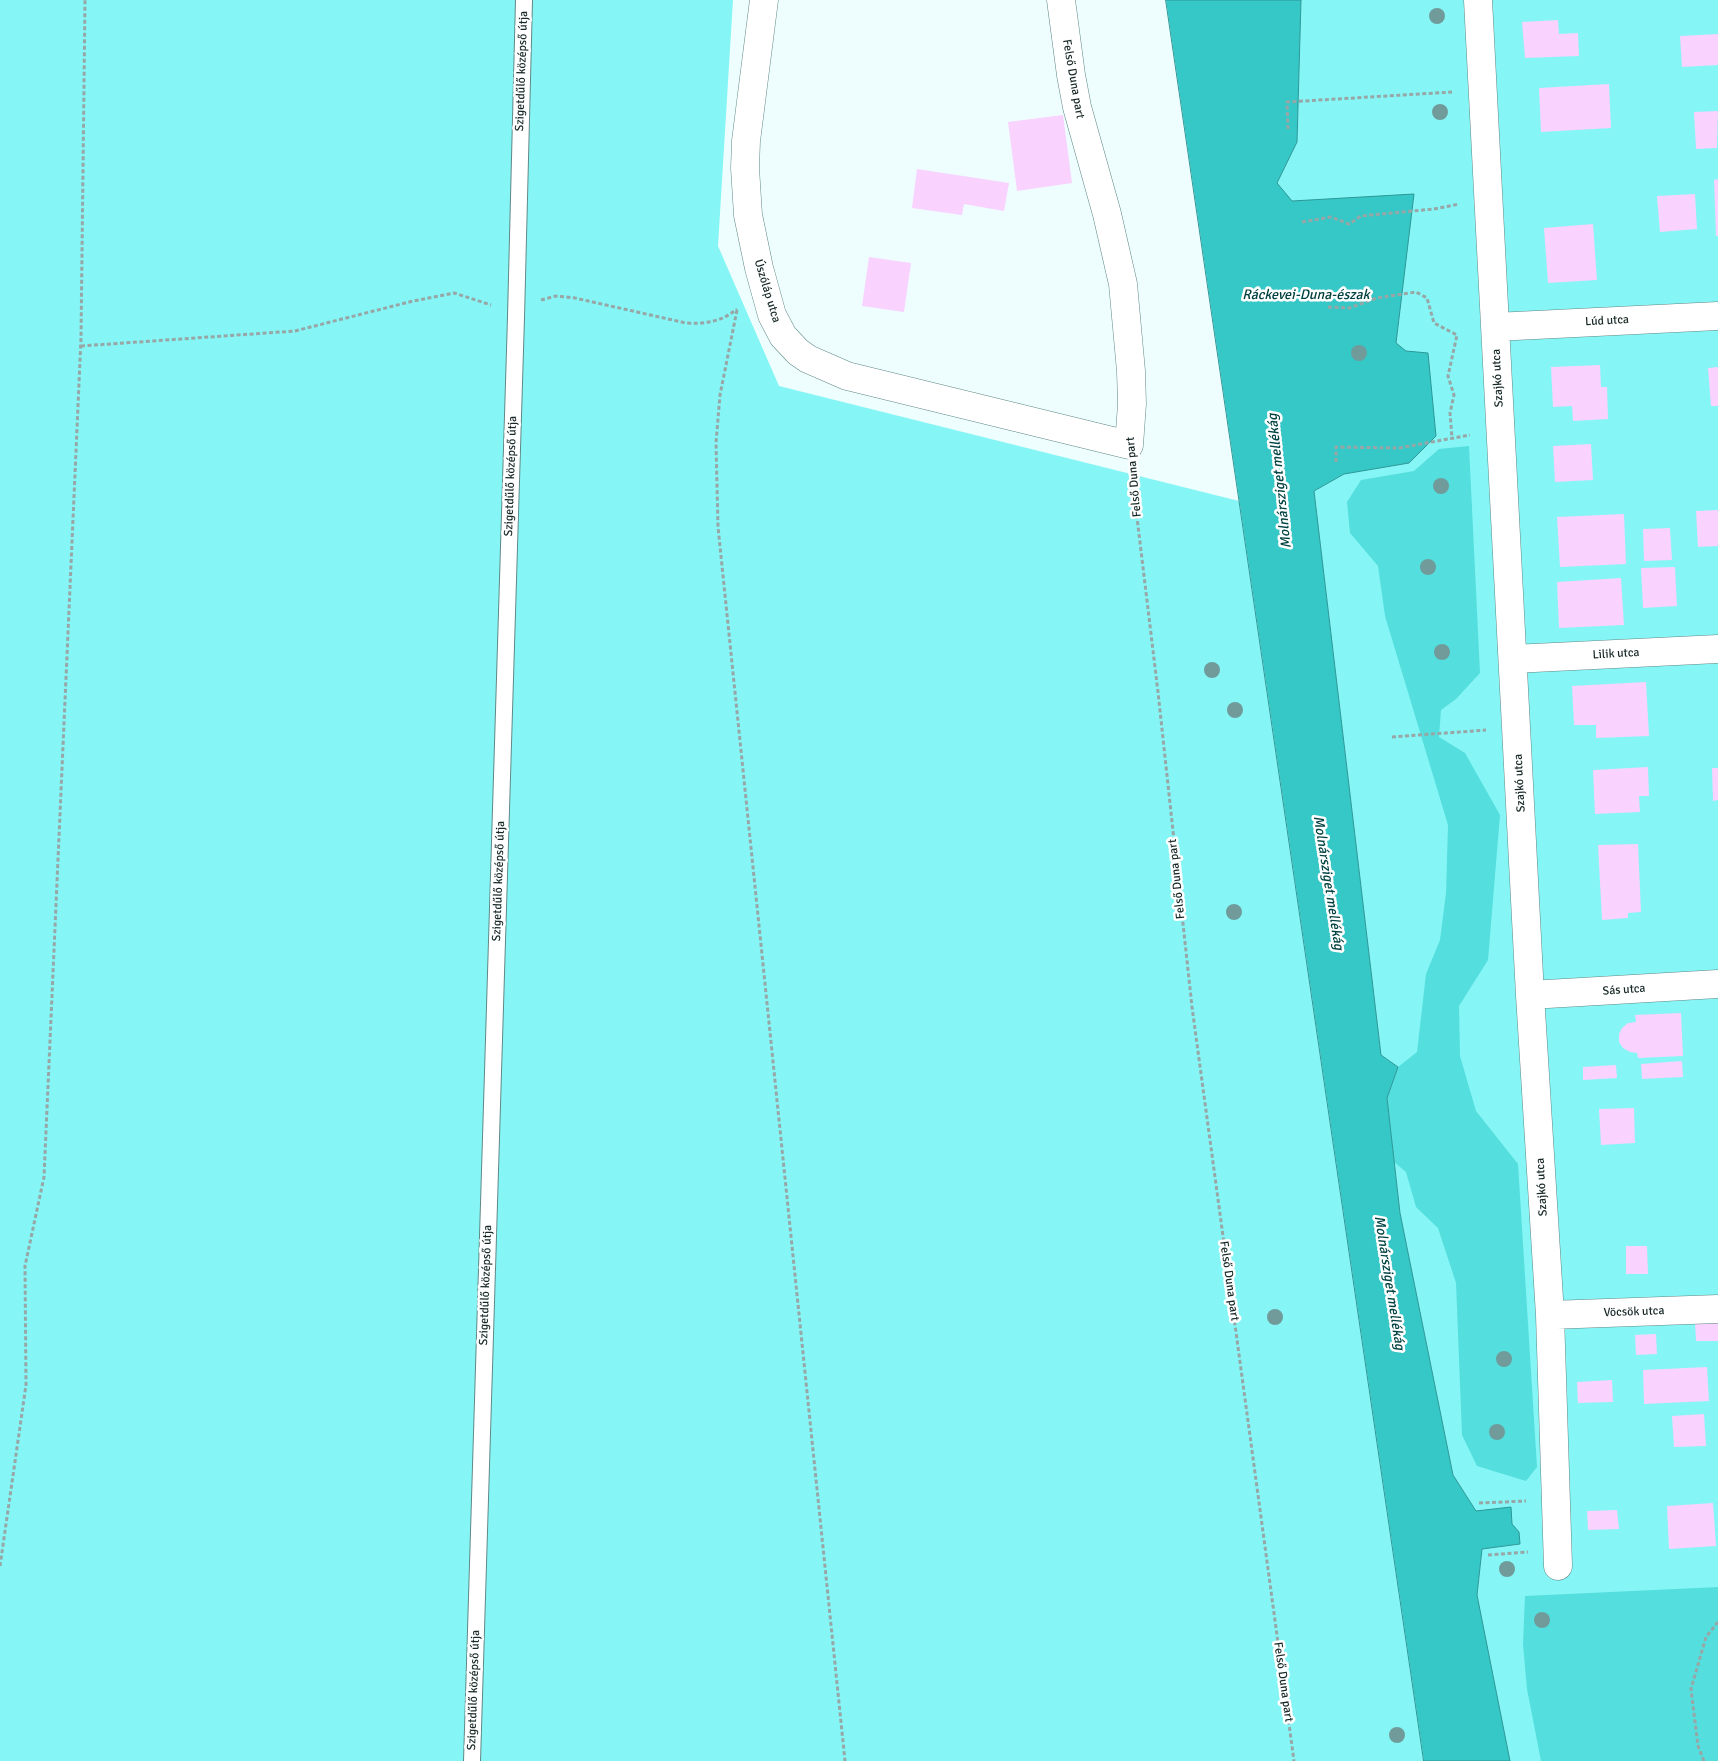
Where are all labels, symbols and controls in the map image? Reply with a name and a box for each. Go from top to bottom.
street label: Szigetdűlő középső útja [513,10,531,132]
street label: Felső Duna part [1059,38,1087,120]
street label: Úszóláp utca [751,258,783,324]
water label: Ráckevei-Duna-észak [1242,287,1370,303]
street label: Lúd utca [1585,313,1629,329]
street label: Szajkó utca [1489,348,1507,408]
water label: Molnársziget mellékág [1265,413,1295,549]
street label: Szigetdűlő középső útja [502,415,520,537]
street label: Felső Duna part [1123,436,1145,518]
street label: Lilik utca [1592,646,1640,662]
street label: Szajkó utca [1511,753,1529,813]
water label: Molnársziget mellékág [1309,815,1347,951]
street label: Szigetdűlő középső útja [490,820,508,942]
street label: Felső Duna part [1166,838,1188,920]
street label: Sás utca [1602,981,1646,999]
street label: Szajkó utca [1533,1157,1551,1217]
water label: Molnársziget mellékág [1370,1215,1408,1351]
street label: Szigetdűlő középső útja [477,1224,495,1346]
street label: Felső Duna part [1216,1240,1242,1322]
street label: Vöcsök utca [1603,1304,1665,1320]
street label: Szigetdűlő középső útja [465,1629,483,1751]
street label: Felső Duna part [1270,1641,1296,1723]

